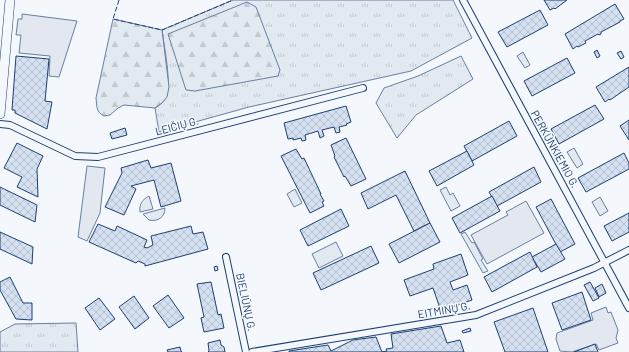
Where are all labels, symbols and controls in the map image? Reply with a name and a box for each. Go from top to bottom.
street label: PERKŪNKIEMIO G. [529,108,582,190]
street label: LEIČIŲ G. [154,114,200,138]
street label: BIELIŪNŲ G. [234,272,259,332]
street label: EITMINŲ G. [417,299,471,321]

